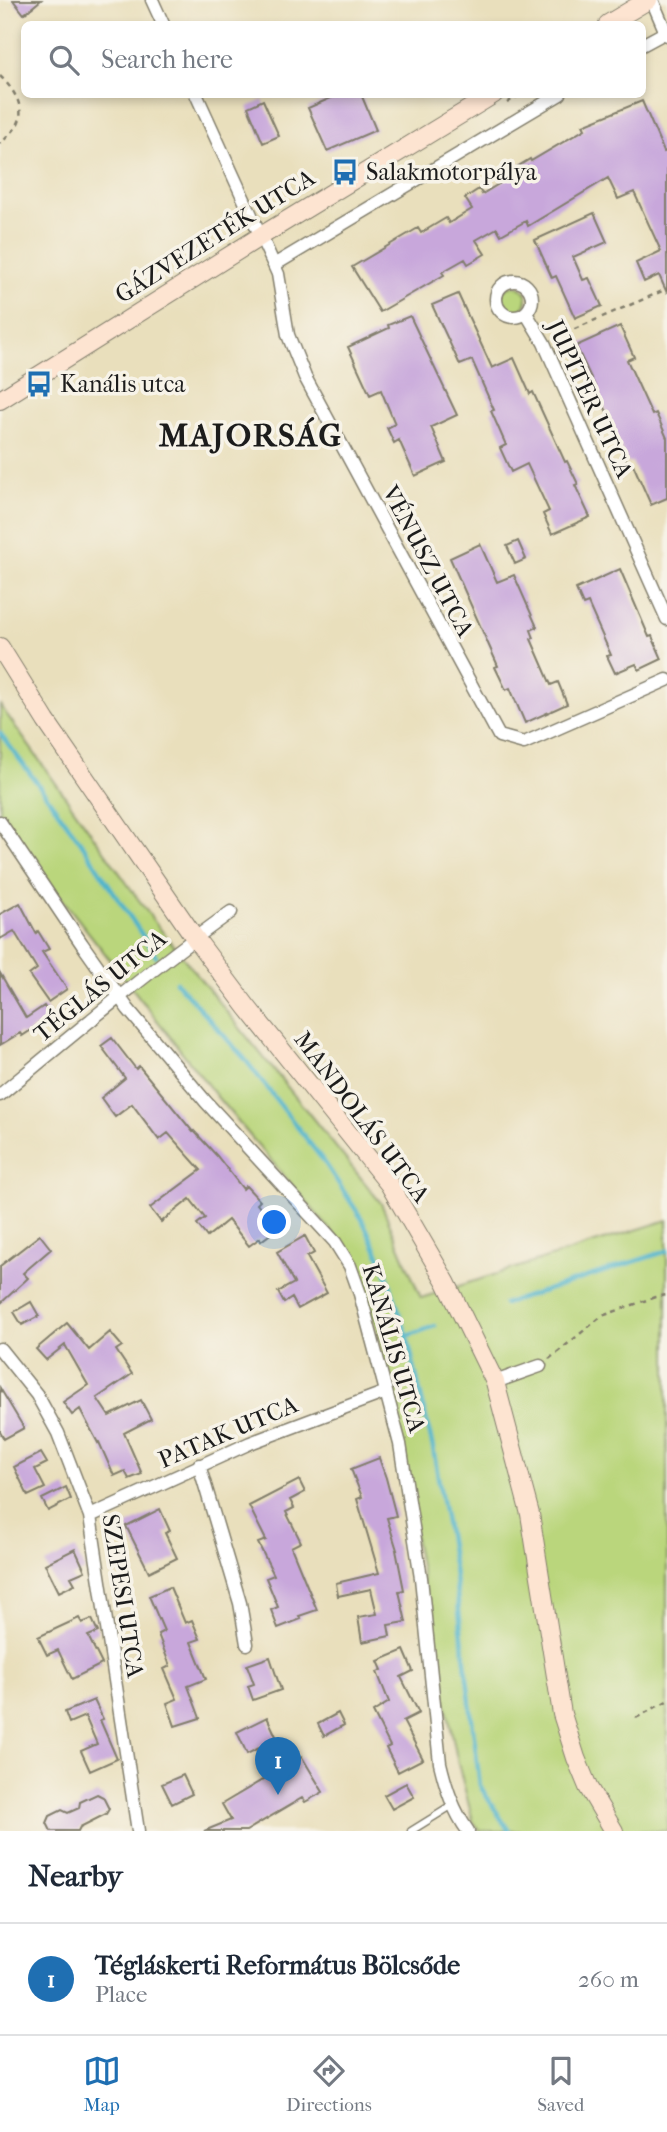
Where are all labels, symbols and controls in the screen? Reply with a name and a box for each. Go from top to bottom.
search box [21,21,646,98]
icon: search [45,41,83,79]
text: Search here [101,44,233,75]
bus stop icon: Salakmotorpálya [330,157,360,187]
place label: Salakmotorpálya [366,158,538,186]
street label: GÁZVEZETÉK UTCA [110,162,320,309]
street label: JUPITER UTCA [540,314,639,483]
bus stop icon: Kanális utca [24,369,54,399]
place label: Kanális utca [60,370,186,398]
district label: MAJORSÁG [159,416,343,454]
street label: VÉNUSZ UTCA [376,479,481,642]
street label: TÉGLÁS UTCA [28,923,172,1048]
street label: MANDOLÁS UTCA [289,1025,437,1208]
your location [257,1205,291,1239]
street label: KANÁLIS UTCA [357,1260,433,1436]
street label: PATAK UTCA [154,1390,302,1474]
street label: SZEPESI UTCA [96,1512,150,1680]
pin: 1 [255,1737,301,1795]
text: Nearby [28,1859,123,1894]
text: Tégláskerti Református Bölcsőde [95,1950,460,1981]
text: 1 [47,1966,55,1993]
text: 260 m [578,1966,639,1993]
text: Place [95,1981,147,2008]
tab: Map [83,2052,121,2116]
tab: Directions [286,2052,372,2116]
tab: Saved [537,2052,584,2116]

